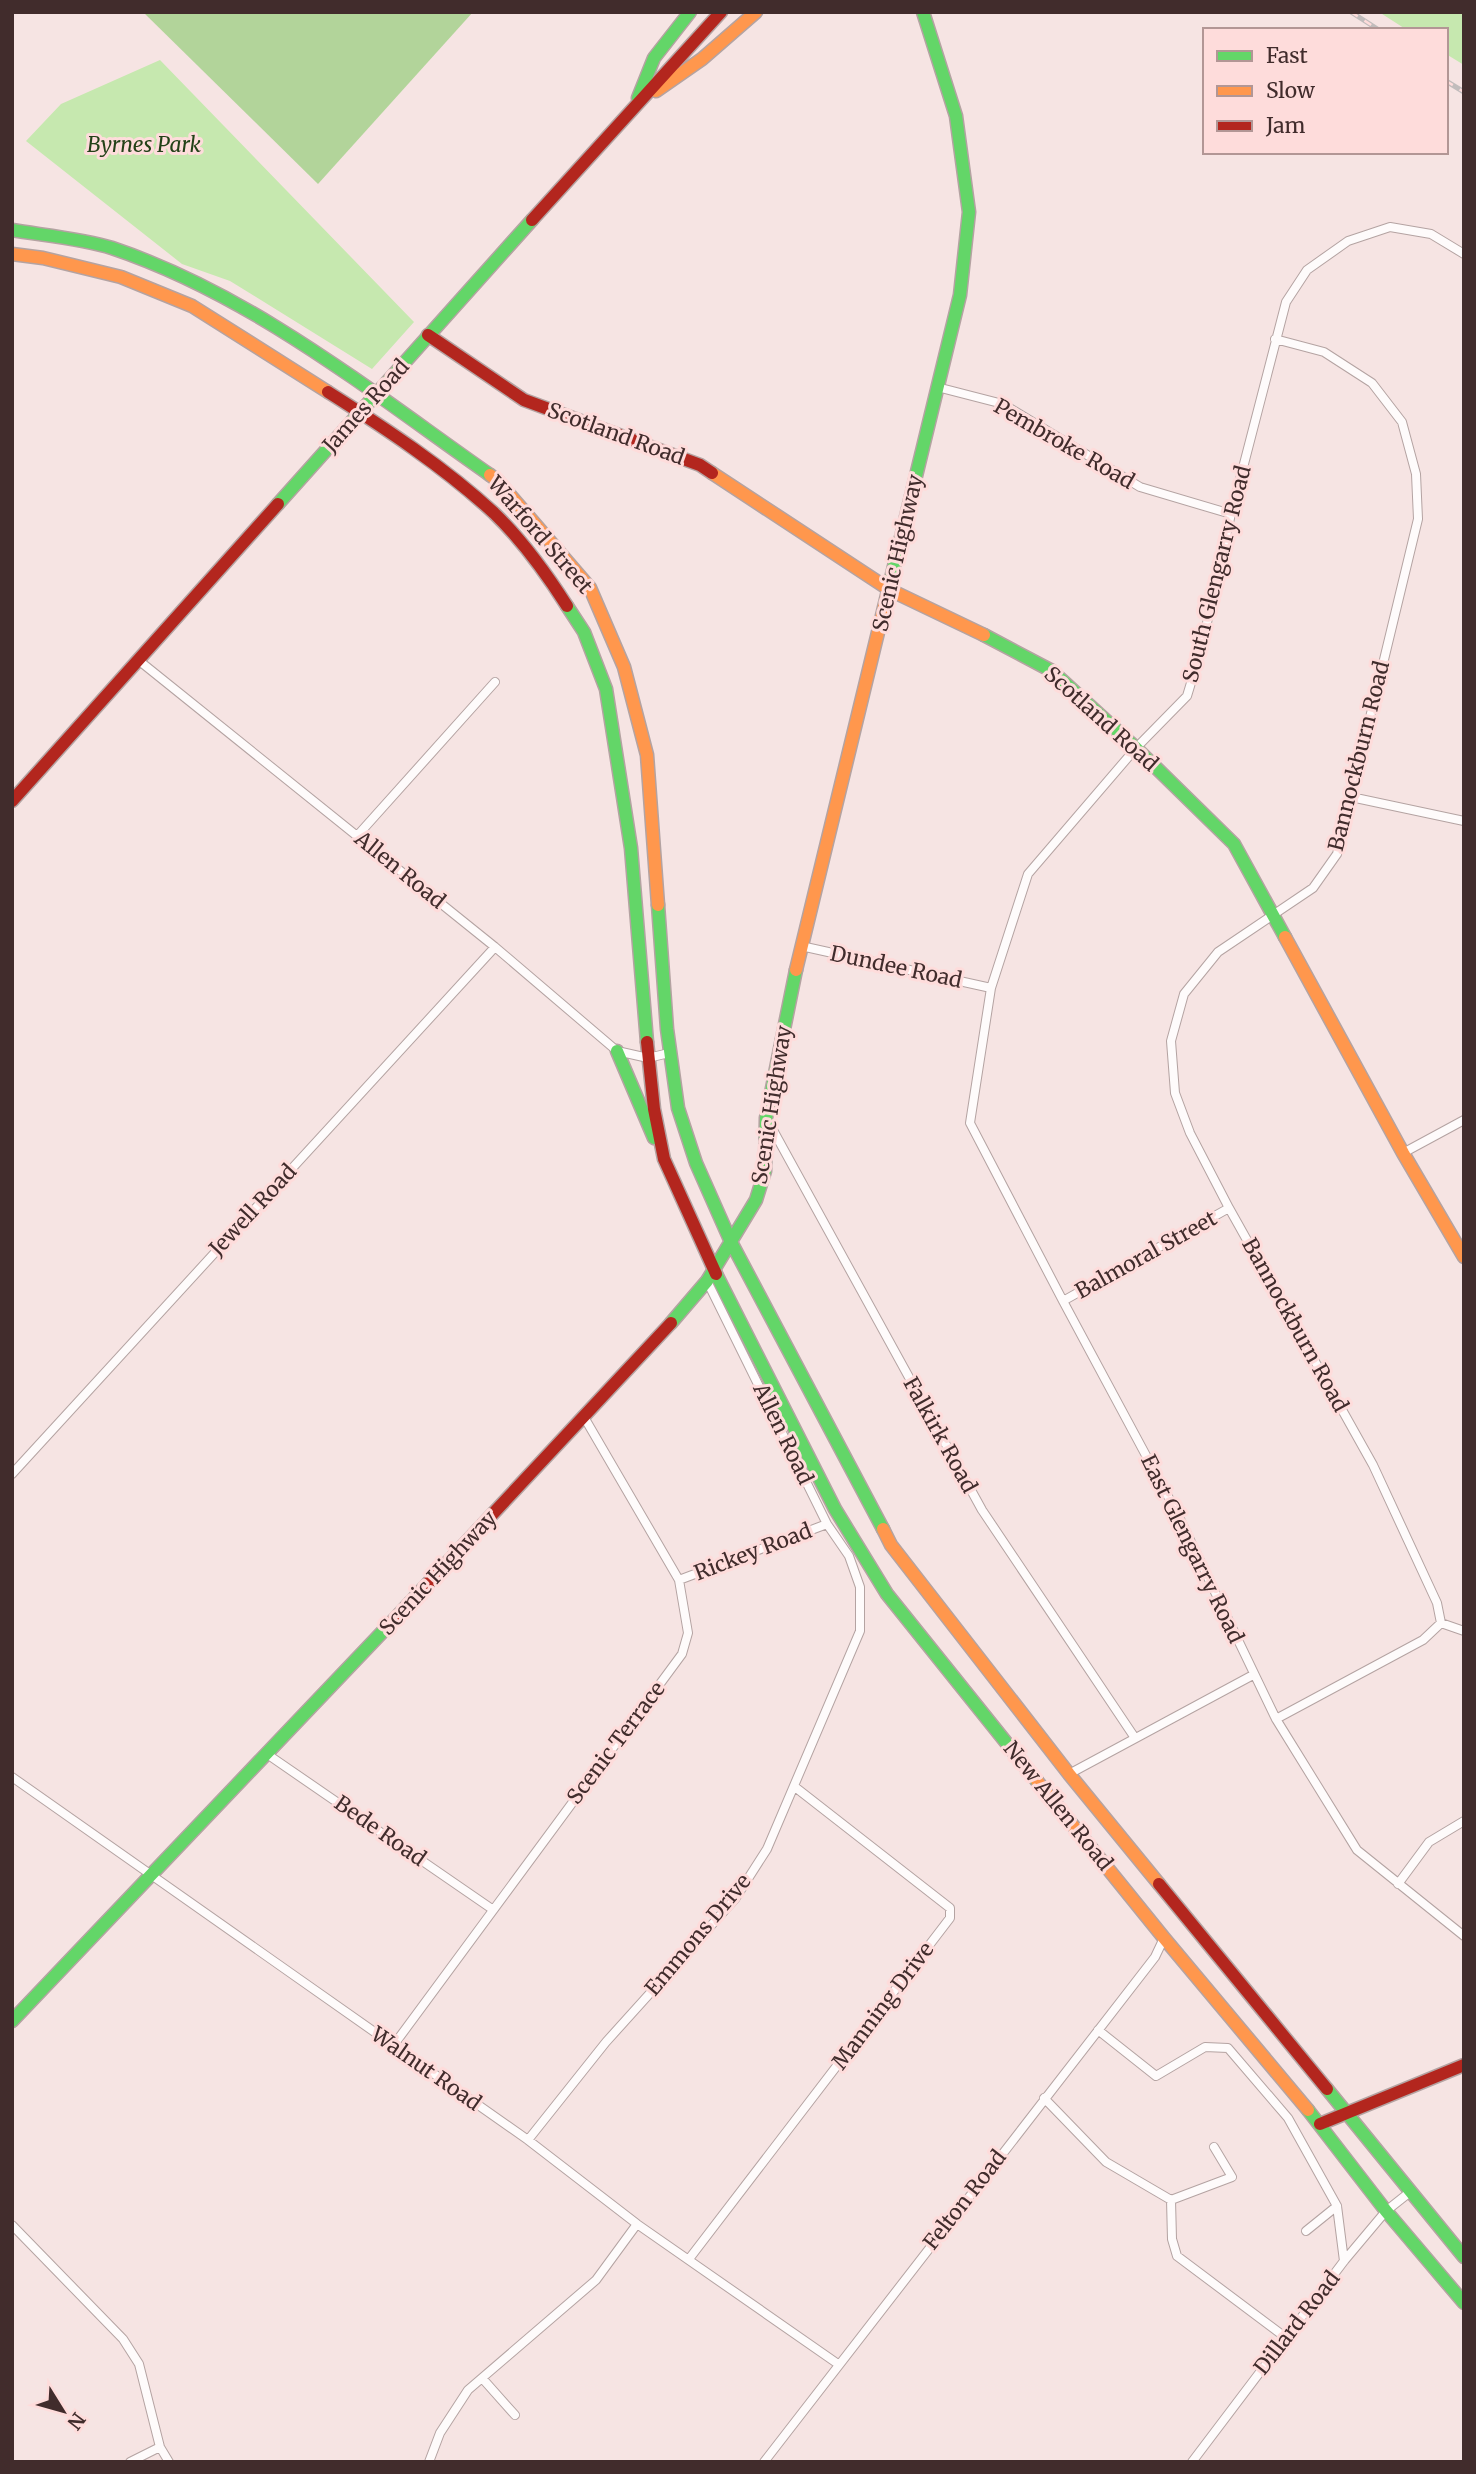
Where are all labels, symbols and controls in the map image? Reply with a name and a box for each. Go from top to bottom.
legend [1203,28,1448,154]
text: Fast [1266,42,1308,69]
text: Slow [1266,77,1315,104]
text: Jam [1265,112,1305,139]
park label: Byrnes Park [87,131,202,158]
street label: James Road [316,353,415,459]
street label: Pembroke Road [989,392,1140,495]
street label: Scotland Road [544,396,689,471]
street label: South Glengarry Road [1176,462,1257,685]
street label: Warford Street [481,470,599,599]
street label: Scenic Highway [866,471,929,634]
street label: Bannockburn Road [1322,658,1395,854]
street label: Scotland Road [1039,660,1164,777]
street label: Allen Road [349,824,451,915]
street label: Dundee Road [828,939,965,994]
street label: Scenic Highway [746,1023,797,1186]
street label: Jewell Road [203,1158,302,1262]
street label: Balmoral Street [1070,1205,1221,1305]
street label: Bannockburn Road [1236,1233,1355,1417]
street label: Falkirk Road [898,1372,984,1498]
street label: Allen Road [747,1378,820,1489]
street label: East Glengarry Road [1135,1450,1250,1648]
street label: Scenic Highway [373,1504,503,1640]
street label: Rickey Road [690,1517,816,1586]
street label: Scenic Terrace [561,1676,671,1809]
street label: New Allen Road [998,1735,1119,1876]
street label: Bede Road [329,1789,432,1872]
street label: Emmons Drive [639,1868,756,2001]
street label: Manning Drive [826,1937,939,2075]
street label: Walnut Road [365,2020,487,2117]
street label: Felton Road [917,2144,1012,2255]
street label: Dillard Road [1248,2265,1346,2380]
north arrow [28,2376,98,2446]
text: N [62,2408,91,2434]

